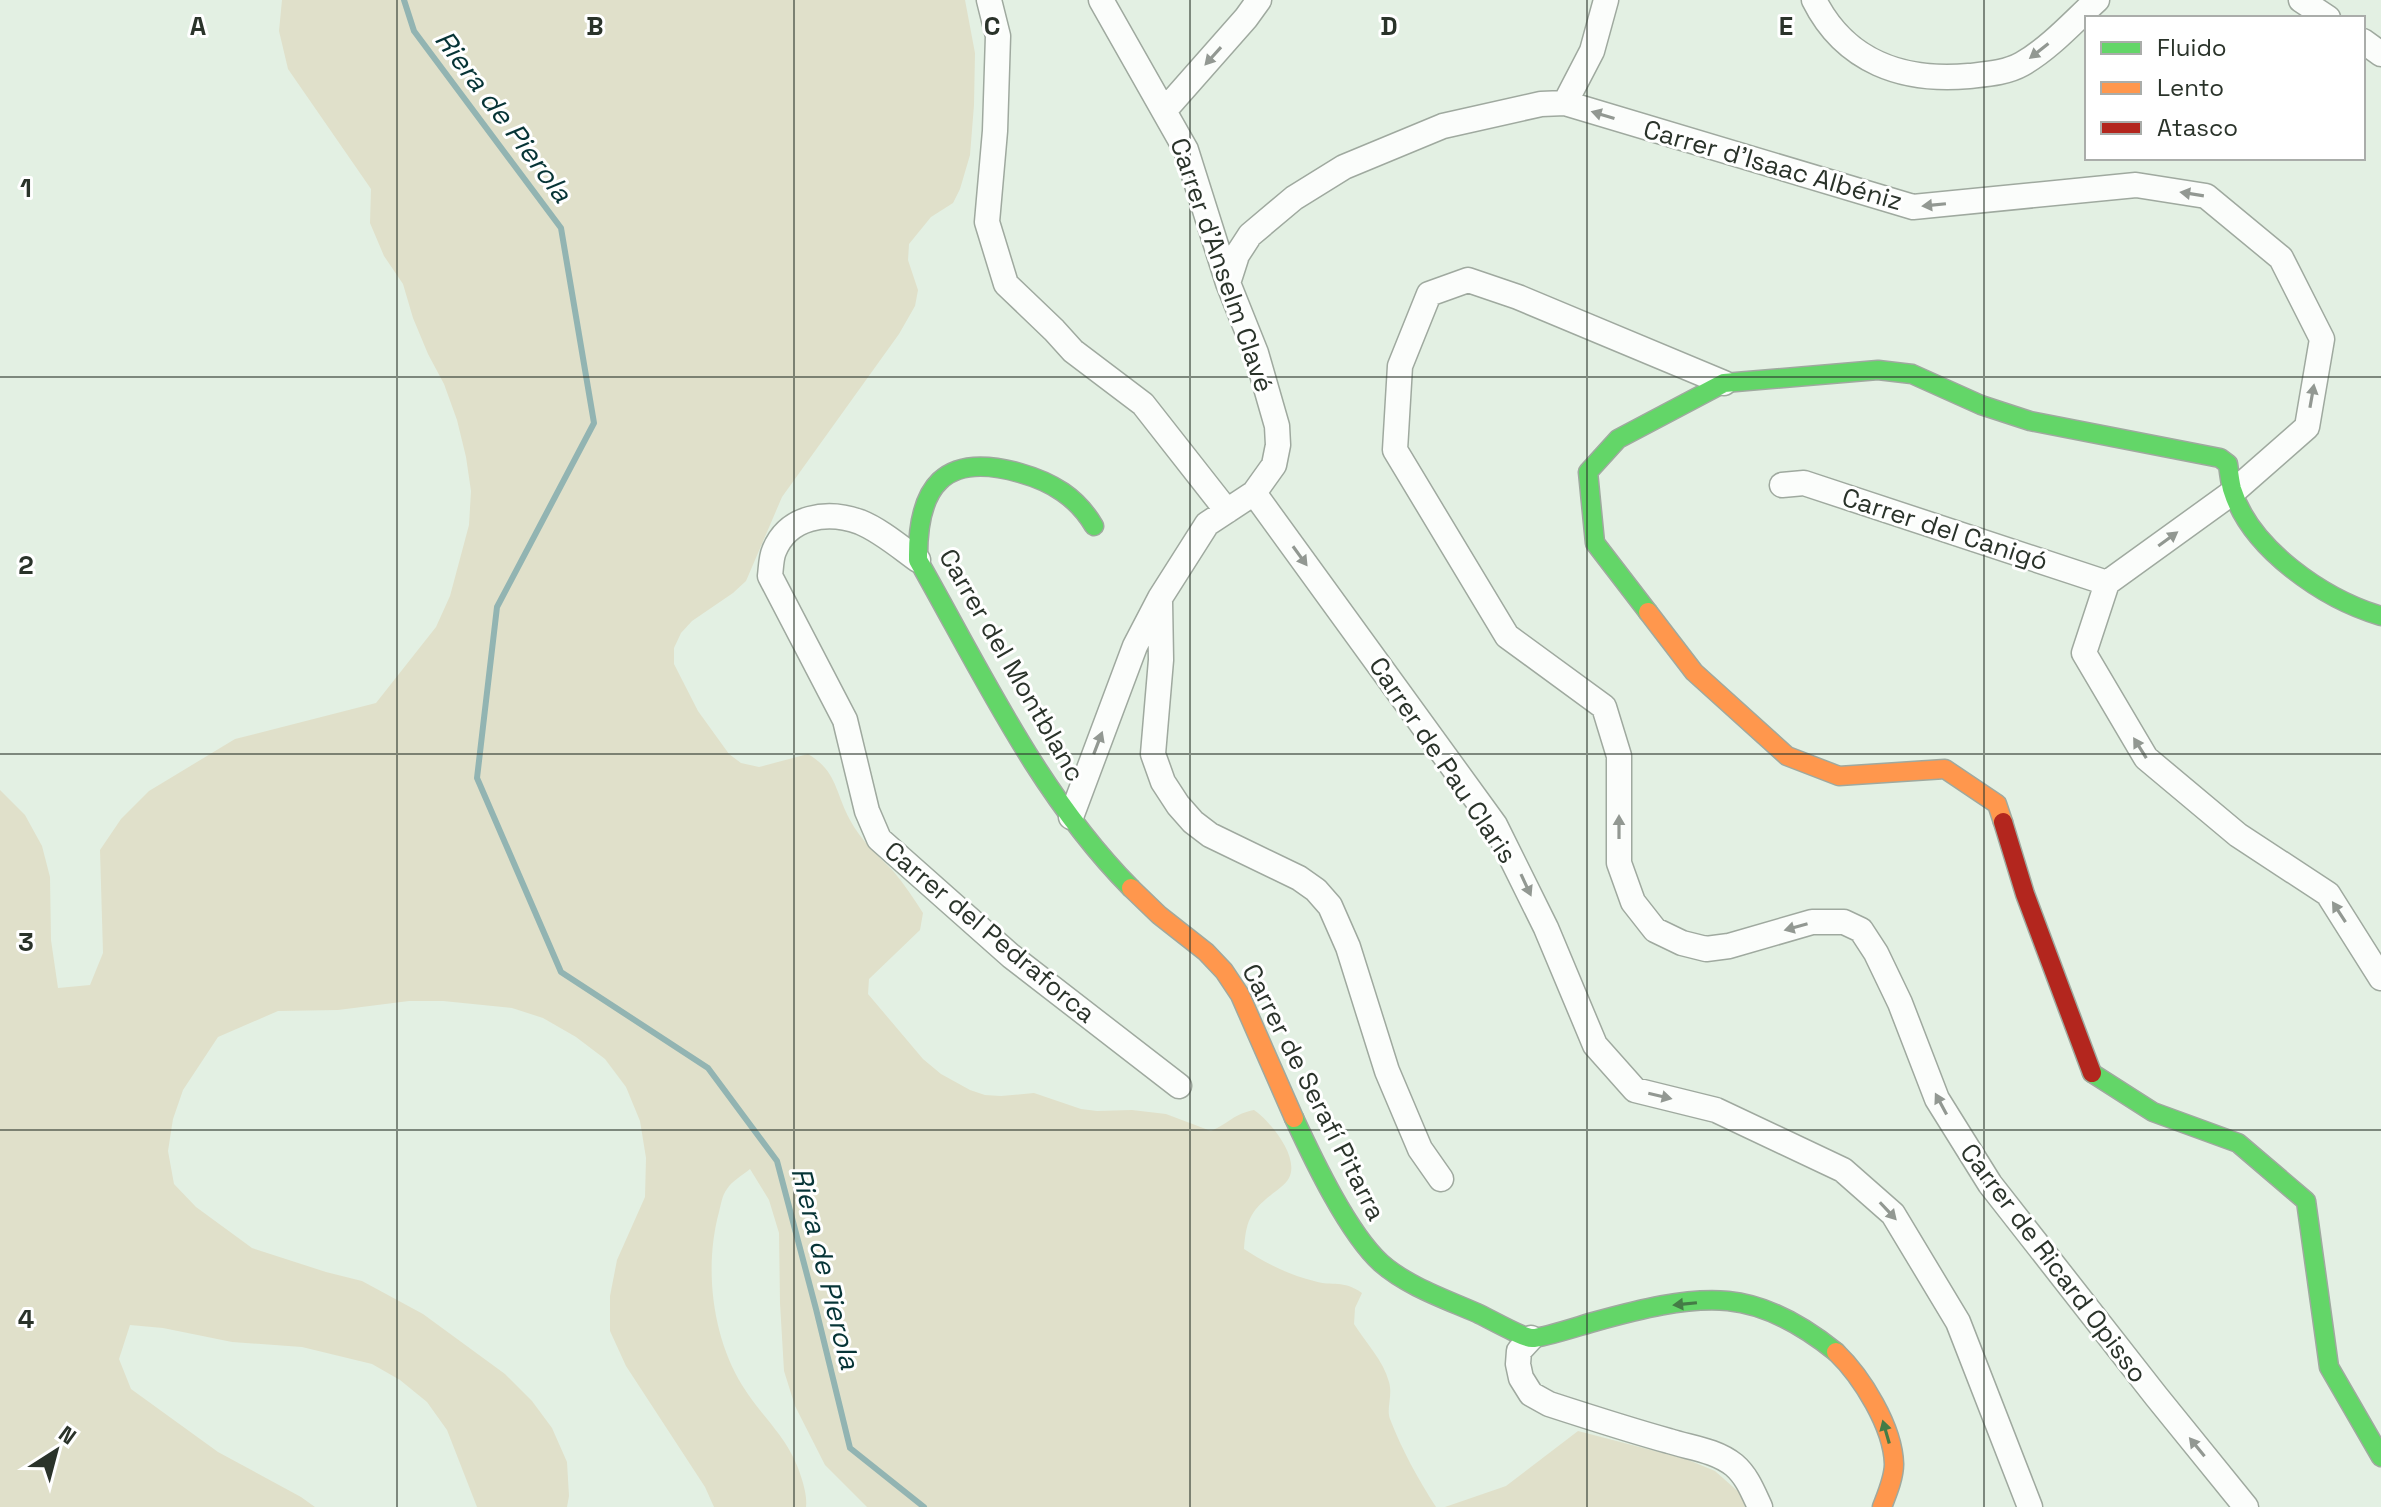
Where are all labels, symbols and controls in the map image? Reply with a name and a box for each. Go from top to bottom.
text: A [190,9,207,43]
text: B [586,9,604,43]
text: C [984,9,1000,43]
text: D [1380,9,1398,43]
text: E [1779,9,1793,43]
legend [2085,16,2365,160]
water label: Riera de Pierola [427,23,581,210]
text: Fluido [2157,32,2227,63]
one-way arrow [2029,43,2049,59]
one-way arrow [1204,47,1222,66]
text: Lento [2157,72,2224,103]
one-way arrow [1591,108,1615,121]
street label: Carrer d'Isaac Albéniz [1639,112,1907,218]
text: Atasco [2157,112,2238,143]
street label: Carrer d'Anselm Clavé [1163,133,1281,397]
text: 1 [20,171,32,205]
one-way arrow [2179,187,2204,199]
one-way arrow [1921,198,1946,211]
one-way arrow [2307,383,2319,408]
street label: Carrer del Canigó [1838,480,2052,578]
one-way arrow [2158,532,2179,547]
street label: Carrer del Montblanc [931,542,1093,788]
one-way arrow [1292,546,1307,567]
text: 2 [18,548,34,582]
street label: Carrer de Pau Claris [1361,650,1525,870]
one-way arrow [1092,731,1105,755]
one-way arrow [2134,737,2148,759]
one-way arrow [1613,814,1625,839]
street label: Carrer del Pedraforca [877,834,1103,1030]
one-way arrow [1519,874,1533,897]
one-way arrow [2332,901,2346,923]
one-way arrow [1783,921,1807,934]
text: 3 [18,925,34,959]
street label: Carrer de Serafí Pitarra [1234,958,1394,1226]
one-way arrow [1648,1090,1673,1103]
one-way arrow [1934,1093,1947,1116]
street label: Carrer de Ricard Opisso [1953,1136,2155,1390]
water label: Riera de Pierola [784,1163,869,1374]
one-way arrow [1879,1202,1897,1221]
one-way arrow [1672,1298,1697,1311]
text: 4 [18,1302,34,1336]
north arrow [16,1411,96,1491]
text: N [54,1419,82,1450]
one-way arrow [1879,1420,1892,1444]
one-way arrow [2189,1437,2206,1457]

